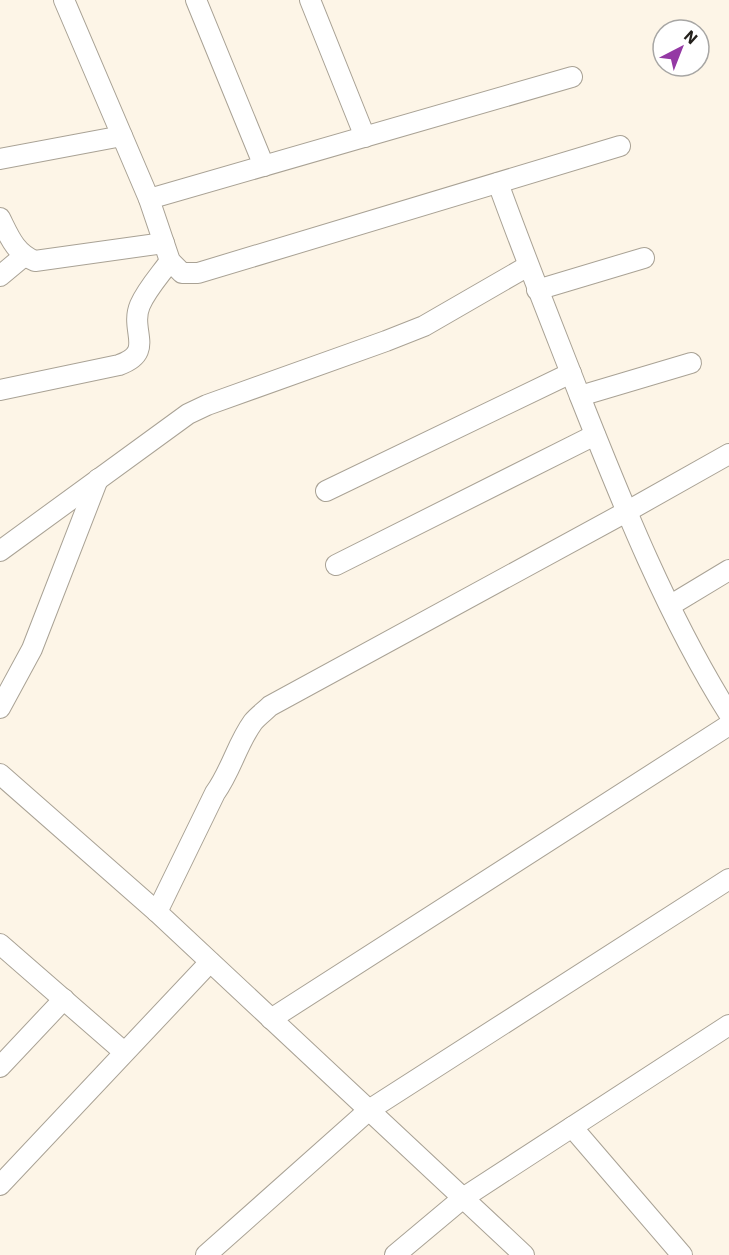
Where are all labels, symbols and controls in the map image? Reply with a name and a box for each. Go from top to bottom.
north arrow [651,18,711,78]
text: N [680,26,702,48]

